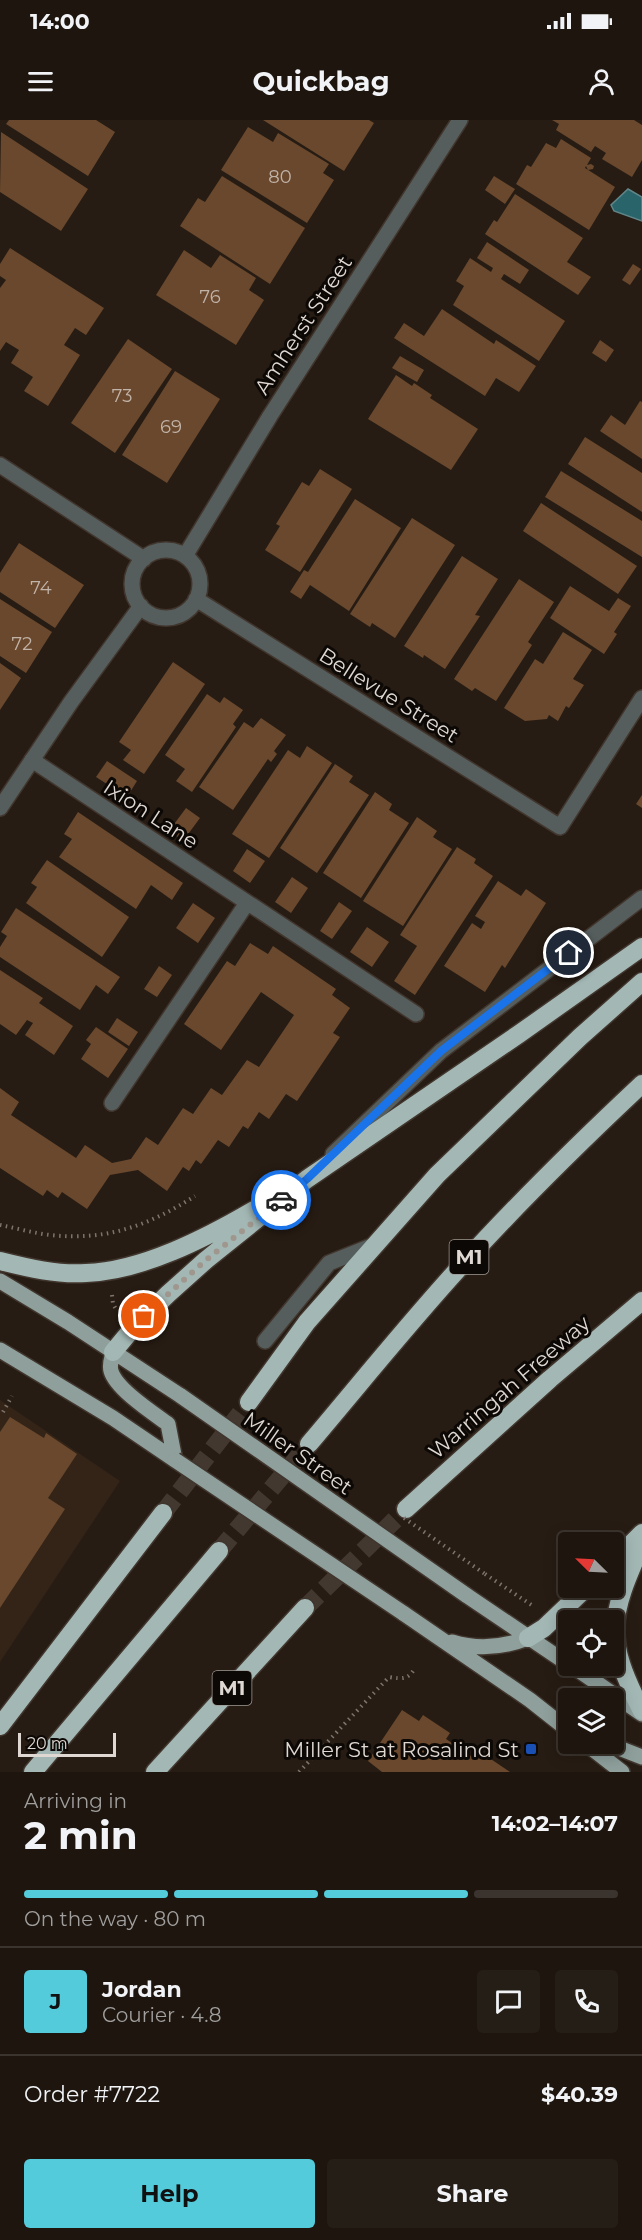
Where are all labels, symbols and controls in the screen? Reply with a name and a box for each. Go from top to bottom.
text: 14:00 [30,8,90,35]
icon: menu [24,65,57,98]
text: Quickbag [252,65,390,98]
icon: person [585,65,618,98]
house number: 80 [268,166,292,188]
street label: Amherst Street [249,251,357,399]
house number: 76 [199,286,221,308]
house number: 73 [112,385,132,407]
house number: 69 [160,416,182,438]
house number: 74 [30,577,52,599]
house number: 72 [12,633,32,655]
street label: Bellevue Street [315,642,463,748]
street label: Ixion Lane [99,774,203,854]
pin [543,927,594,978]
icon: home [552,936,585,969]
courier [251,1170,311,1230]
icon: car [265,1184,298,1217]
road number: M1 [450,1240,488,1274]
pin [118,1290,169,1341]
icon: bag [127,1299,160,1332]
street label: Warringah Freeway [423,1310,595,1464]
street label: Miller Street [239,1406,357,1500]
north arrow [558,1532,624,1598]
map controls [558,1532,624,1754]
button: locate [558,1610,624,1676]
road number: M1 [212,1671,252,1705]
button: layers [558,1688,624,1754]
scale bar [18,1730,116,1758]
text: 20 m [27,1734,68,1753]
place label: Miller St at Rosalind St [284,1737,519,1762]
marker: Miller St at Rosalind St [524,1742,538,1756]
text: Arriving in [24,1789,127,1813]
text: 14:02–14:07 [492,1810,618,1837]
text: 2 min [24,1811,138,1859]
text: On the way · 80 m [24,1907,206,1931]
button: chat [477,1970,540,2033]
button: phone [555,1970,618,2033]
text: Jordan [102,1976,182,2003]
text: J [50,1988,61,2015]
text: Courier · 4.8 [102,2003,221,2027]
text: Order #7722 [24,2081,160,2108]
text: $40.39 [541,2081,618,2108]
button: Help [24,2159,315,2228]
button: Share [327,2159,618,2228]

